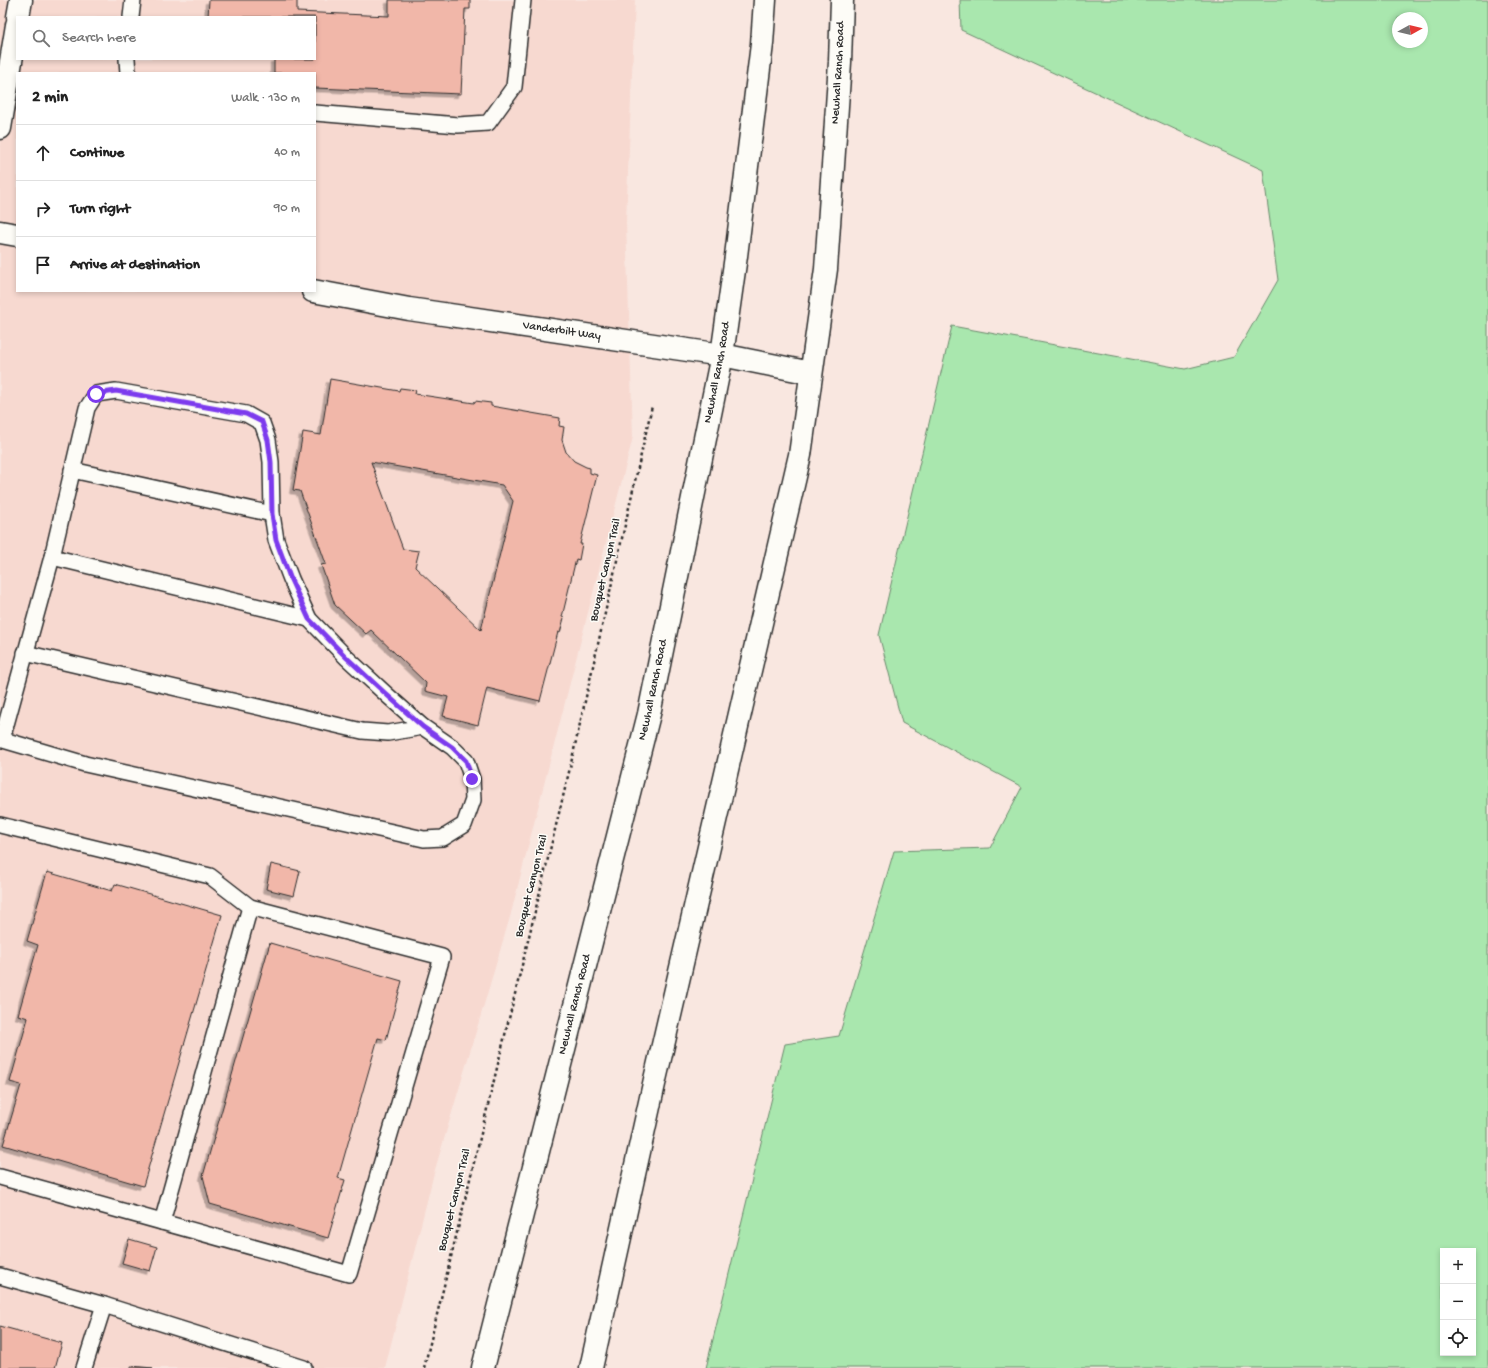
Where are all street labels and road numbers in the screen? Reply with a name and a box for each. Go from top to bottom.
street label: Newhall Ranch Road [829,20,848,125]
street label: Vanderbilt Way [521,319,602,344]
street label: Newhall Ranch Road [701,320,734,425]
street label: Bouquet Canyon Trail [587,517,625,624]
street label: Newhall Ranch Road [636,637,671,742]
street label: Bouquet Canyon Trail [512,833,552,940]
street label: Newhall Ranch Road [556,952,595,1056]
street label: Bouquet Canyon Trail [435,1147,475,1254]

